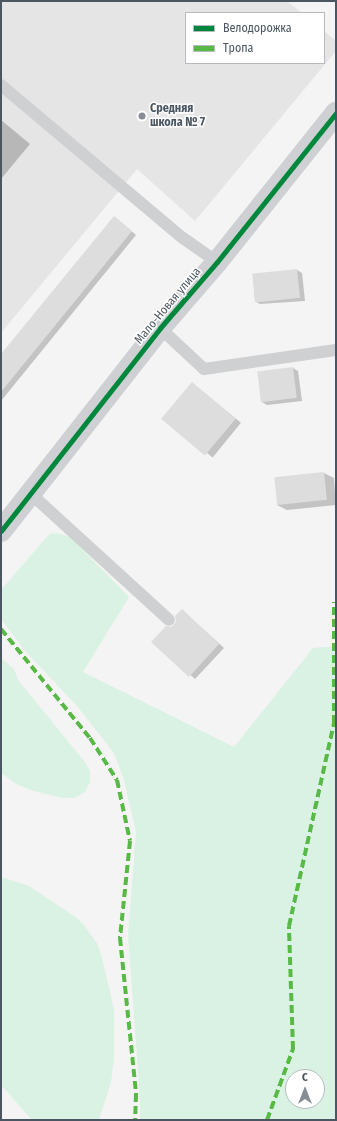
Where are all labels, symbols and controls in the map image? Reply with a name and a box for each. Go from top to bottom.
legend [185,12,325,64]
text: Велодорожка [223,21,292,35]
text: Тропа [223,41,254,55]
place label: Средняя школа № 7 [150,102,205,130]
marker: Средняя школа № 7 [137,111,147,121]
street label: Мало-Новая улица [132,265,204,347]
north arrow [285,1069,325,1109]
text: С [302,1071,308,1084]

